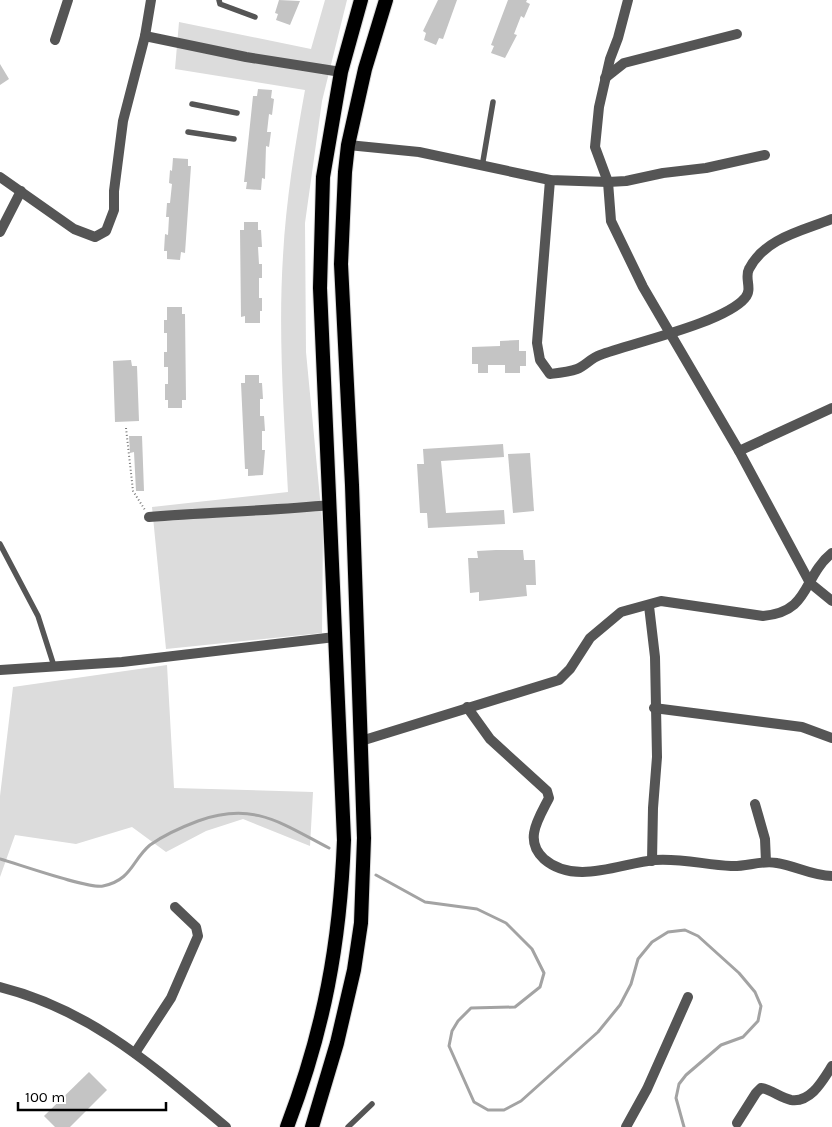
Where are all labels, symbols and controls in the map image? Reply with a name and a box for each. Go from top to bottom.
scale bar [18,1080,165,1112]
text: 100 m [25,1088,65,1106]

